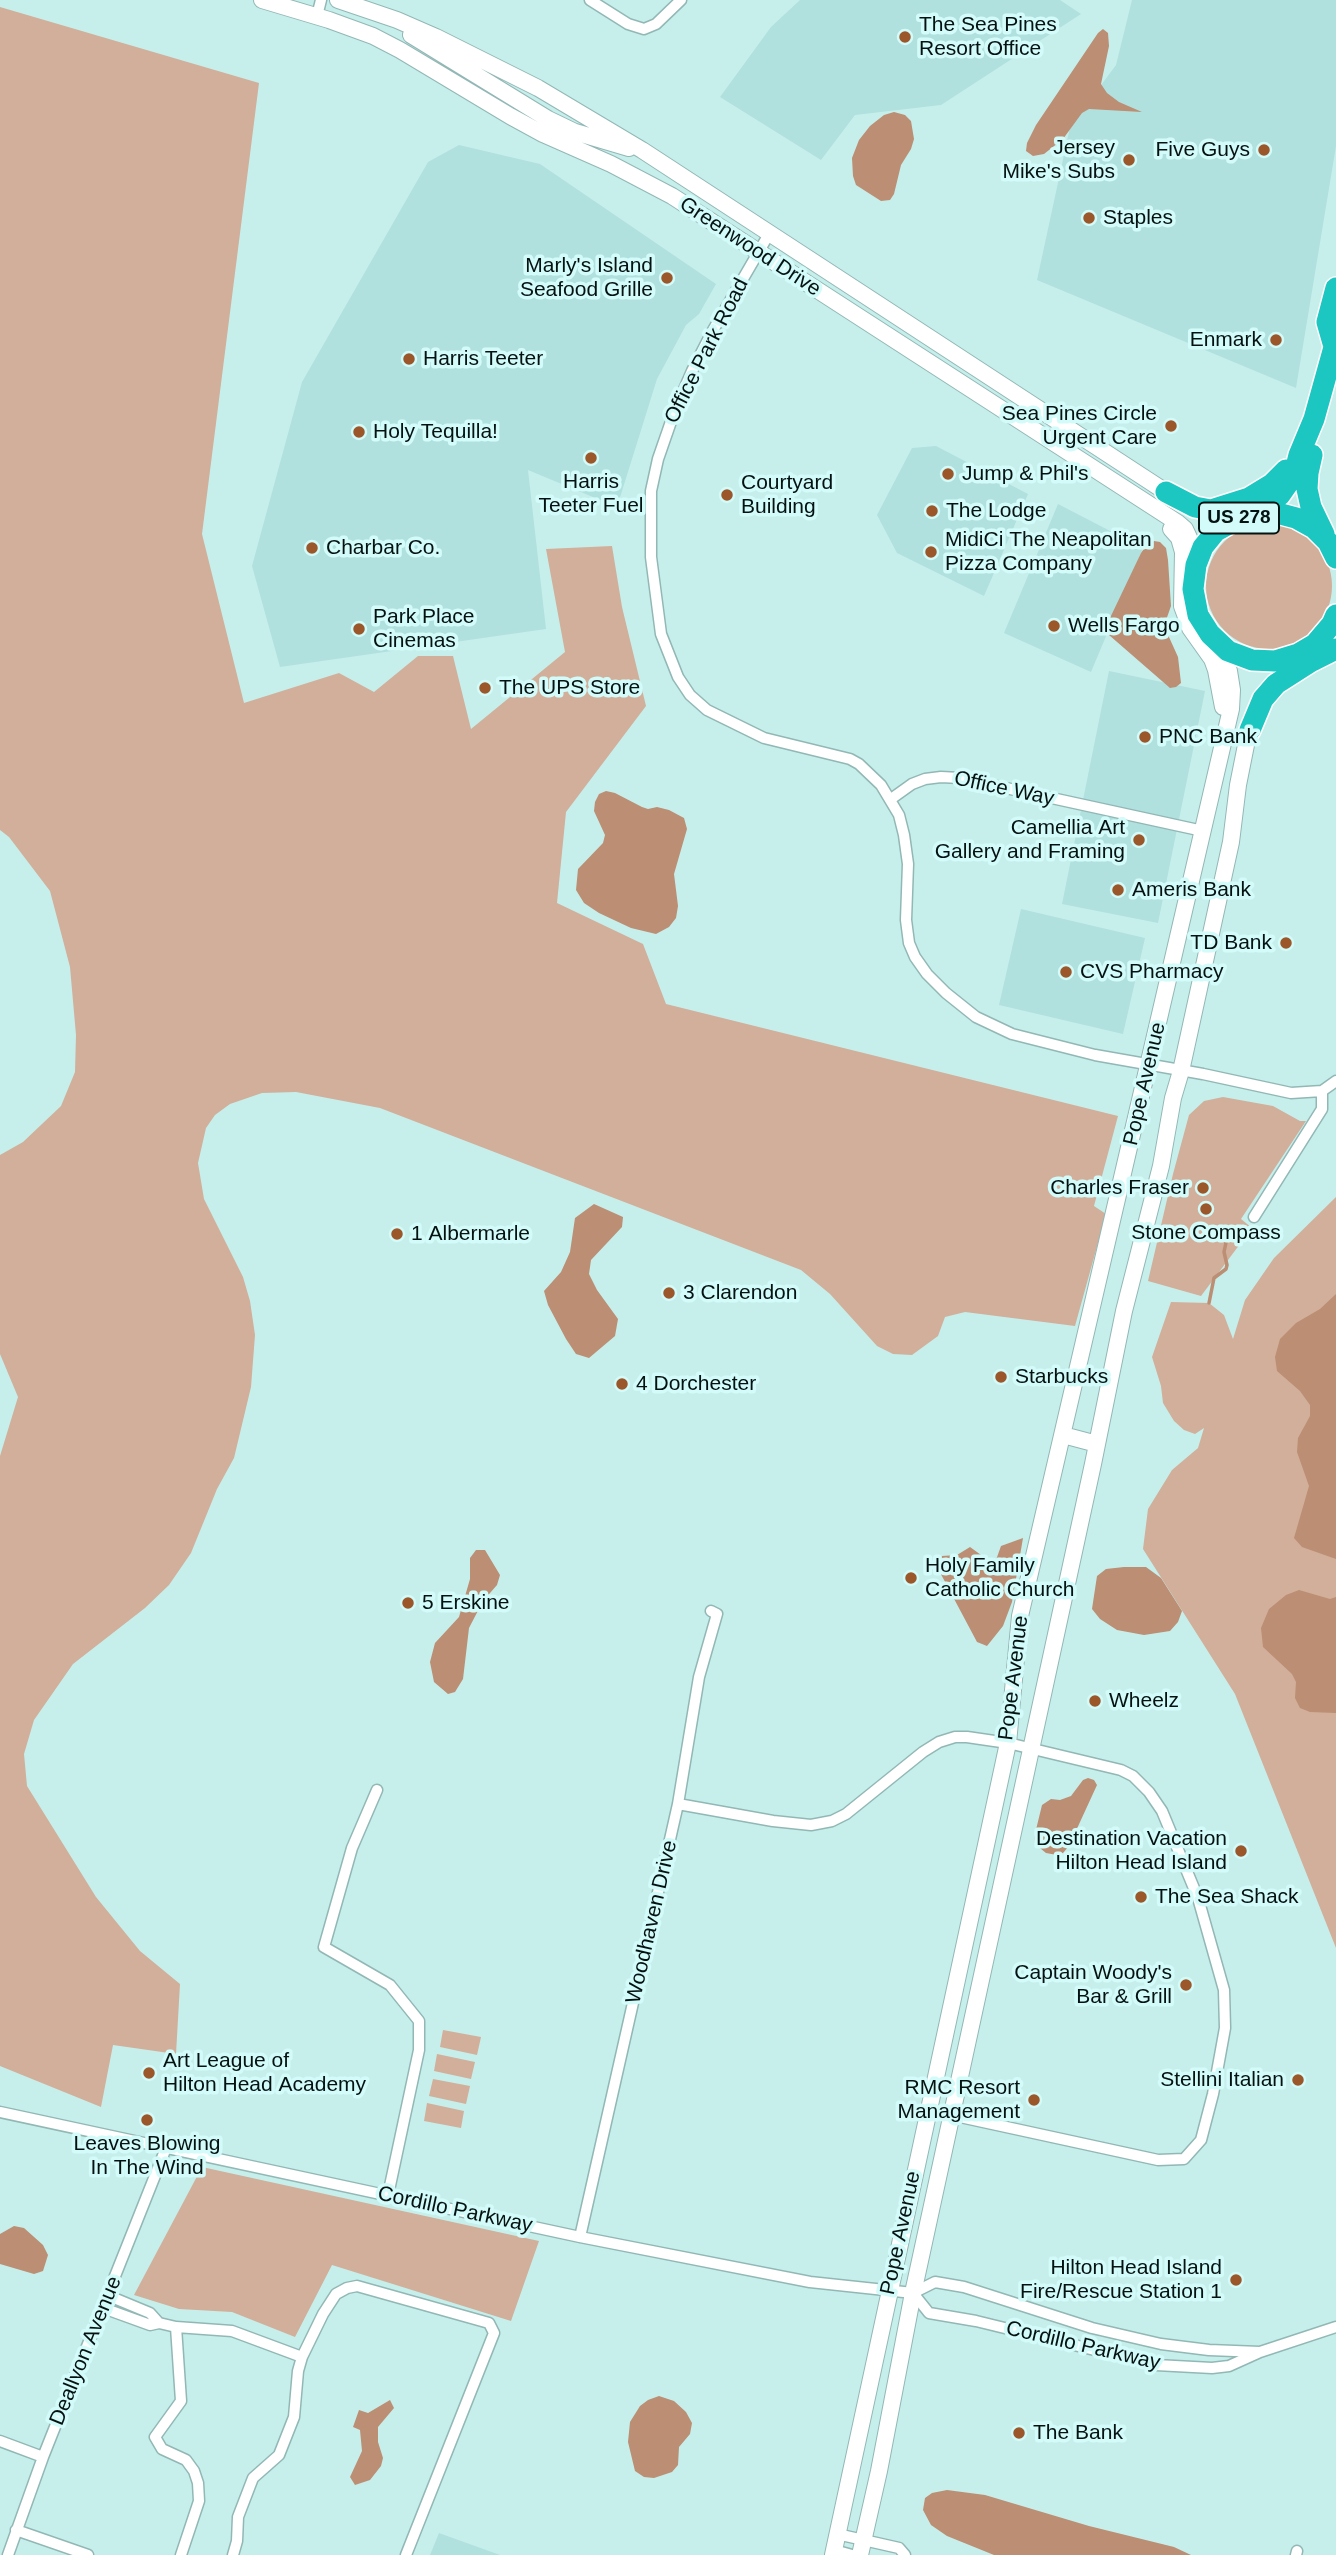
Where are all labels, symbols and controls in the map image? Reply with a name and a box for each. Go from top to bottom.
place label: The Sea Pines Resort Office [919,12,1057,62]
marker: The Sea Pines Resort Office [897,29,913,45]
place label: Jersey Mike's Subs [1002,135,1115,185]
place label: Five Guys [1155,137,1250,163]
marker: Five Guys [1256,142,1272,158]
marker: Jersey Mike's Subs [1121,152,1137,168]
street label: Greenwood Drive [675,192,825,302]
place label: Staples [1103,205,1173,231]
marker: Staples [1081,210,1097,226]
place label: Marly's Island Seafood Grille [520,253,653,303]
marker: Marly's Island Seafood Grille [659,270,675,286]
street label: Office Park Road [660,274,754,428]
place label: Enmark [1190,327,1262,353]
marker: Enmark [1268,332,1284,348]
place label: Harris Teeter [423,346,543,372]
marker: Harris Teeter [401,351,417,367]
place label: Sea Pines Circle Urgent Care [1002,401,1157,451]
marker: Sea Pines Circle Urgent Care [1163,418,1179,434]
place label: Holy Tequilla! [373,419,498,445]
marker: Holy Tequilla! [351,424,367,440]
marker: Harris Teeter Fuel [583,450,599,466]
place label: Jump & Phil's [962,461,1089,487]
marker: Jump & Phil's [940,466,956,482]
place label: Harris Teeter Fuel [538,469,644,519]
place label: Courtyard Building [741,470,833,520]
marker: Courtyard Building [719,487,735,503]
place label: The Lodge [946,498,1046,524]
marker: The Lodge [924,503,940,519]
road number: US 278 [1199,503,1279,534]
place label: MidiCi The Neapolitan Pizza Company [945,527,1152,577]
place label: Charbar Co. [326,535,440,561]
marker: Charbar Co. [304,540,320,556]
marker: MidiCi The Neapolitan Pizza Company [923,544,939,560]
place label: Park Place Cinemas [373,604,475,654]
place label: Wells Fargo [1068,613,1180,639]
marker: Wells Fargo [1046,618,1062,634]
marker: Park Place Cinemas [351,621,367,637]
place label: The UPS Store [499,675,640,701]
marker: The UPS Store [477,680,493,696]
place label: PNC Bank [1159,724,1257,750]
marker: PNC Bank [1137,729,1153,745]
street label: Office Way [952,766,1056,812]
place label: Camellia Art Gallery and Framing [935,815,1125,865]
marker: Camellia Art Gallery and Framing [1131,832,1147,848]
place label: Ameris Bank [1132,877,1251,903]
marker: Ameris Bank [1110,882,1126,898]
place label: TD Bank [1190,930,1272,956]
marker: TD Bank [1278,935,1294,951]
place label: CVS Pharmacy [1080,959,1224,985]
marker: CVS Pharmacy [1058,964,1074,980]
street label: Pope Avenue [1119,1020,1171,1148]
place label: Charles Fraser [1050,1175,1189,1201]
marker: Charles Fraser [1195,1180,1211,1196]
marker: Stone Compass [1198,1201,1214,1217]
place label: Stone Compass [1131,1220,1281,1246]
place label: 1 Albermarle [411,1221,530,1247]
marker: 1 Albermarle [389,1226,405,1242]
place label: 3 Clarendon [683,1280,797,1306]
marker: 3 Clarendon [661,1285,677,1301]
place label: Starbucks [1015,1364,1108,1390]
marker: Starbucks [993,1369,1009,1385]
place label: 4 Dorchester [636,1371,756,1397]
marker: 4 Dorchester [614,1376,630,1392]
place label: Holy Family Catholic Church [925,1553,1074,1603]
marker: Holy Family Catholic Church [903,1570,919,1586]
place label: 5 Erskine [422,1590,510,1616]
marker: 5 Erskine [400,1595,416,1611]
street label: Pope Avenue [994,1614,1034,1742]
place label: Wheelz [1109,1688,1179,1714]
marker: Wheelz [1087,1693,1103,1709]
place label: Destination Vacation Hilton Head Island [1036,1826,1227,1876]
street label: Woodhaven Drive [621,1838,683,2006]
marker: Destination Vacation Hilton Head Island [1233,1843,1249,1859]
place label: The Sea Shack [1155,1884,1299,1910]
marker: The Sea Shack [1133,1889,1149,1905]
place label: Captain Woody's Bar & Grill [1014,1960,1172,2010]
marker: Captain Woody's Bar & Grill [1178,1977,1194,1993]
place label: Art League of Hilton Head Academy [163,2048,366,2098]
marker: Art League of Hilton Head Academy [141,2065,157,2081]
place label: Stellini Italian [1160,2067,1284,2093]
marker: Stellini Italian [1290,2072,1306,2088]
place label: RMC Resort Management [897,2075,1020,2125]
marker: RMC Resort Management [1026,2092,1042,2108]
marker: Leaves Blowing In The Wind [139,2112,155,2128]
place label: Leaves Blowing In The Wind [73,2131,221,2181]
street label: Pope Avenue [876,2169,926,2297]
street label: Cordillo Parkway [375,2181,535,2239]
place label: Hilton Head Island Fire/Rescue Station 1 [1020,2255,1222,2305]
marker: Hilton Head Island Fire/Rescue Station 1 [1228,2272,1244,2288]
street label: Deallyon Avenue [45,2273,127,2429]
street label: Cordillo Parkway [1003,2316,1163,2376]
place label: The Bank [1033,2420,1123,2446]
marker: The Bank [1011,2425,1027,2441]

